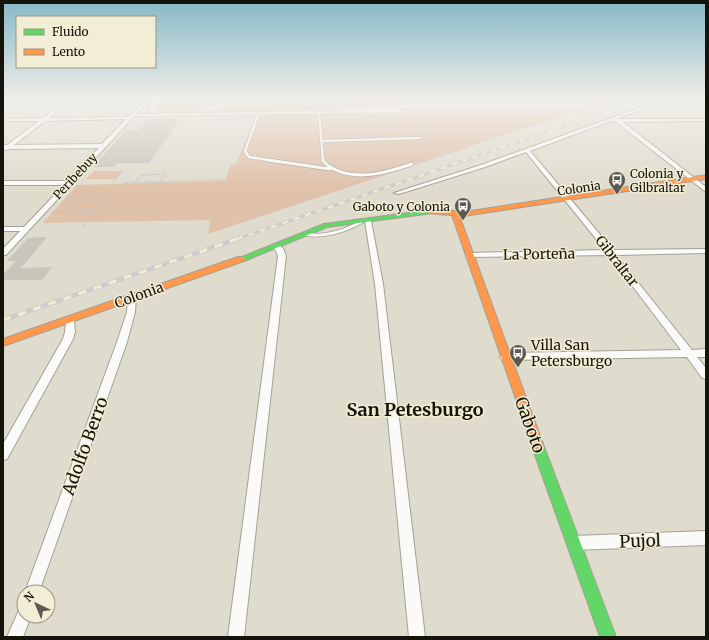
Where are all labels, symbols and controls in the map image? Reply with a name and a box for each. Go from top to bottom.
legend [16,16,156,68]
text: Fluido [52,24,89,39]
text: Lento [52,44,85,59]
street label: Peribebuy [50,150,100,202]
place label: Colonia y Gilbraltar [630,166,686,195]
bus stop icon: Colonia y Gilbraltar [607,170,627,195]
street label: Colonia [556,177,602,198]
bus stop icon: Gaboto y Colonia [453,196,473,221]
place label: Gaboto y Colonia [353,199,451,214]
street label: Gibraltar [591,232,643,290]
street label: La Porteña [503,244,576,264]
street label: Colonia [112,278,166,312]
place label: Villa San Petersburgo [530,336,612,370]
bus stop icon: Villa San Petersburgo [508,343,528,368]
street label: Adolfo Berro [57,394,113,499]
street label: Gaboto [510,394,550,456]
district label: San Petesburgo [346,398,484,421]
street label: Pujol [619,529,661,553]
north arrow [16,584,56,624]
text: N [21,589,37,605]

